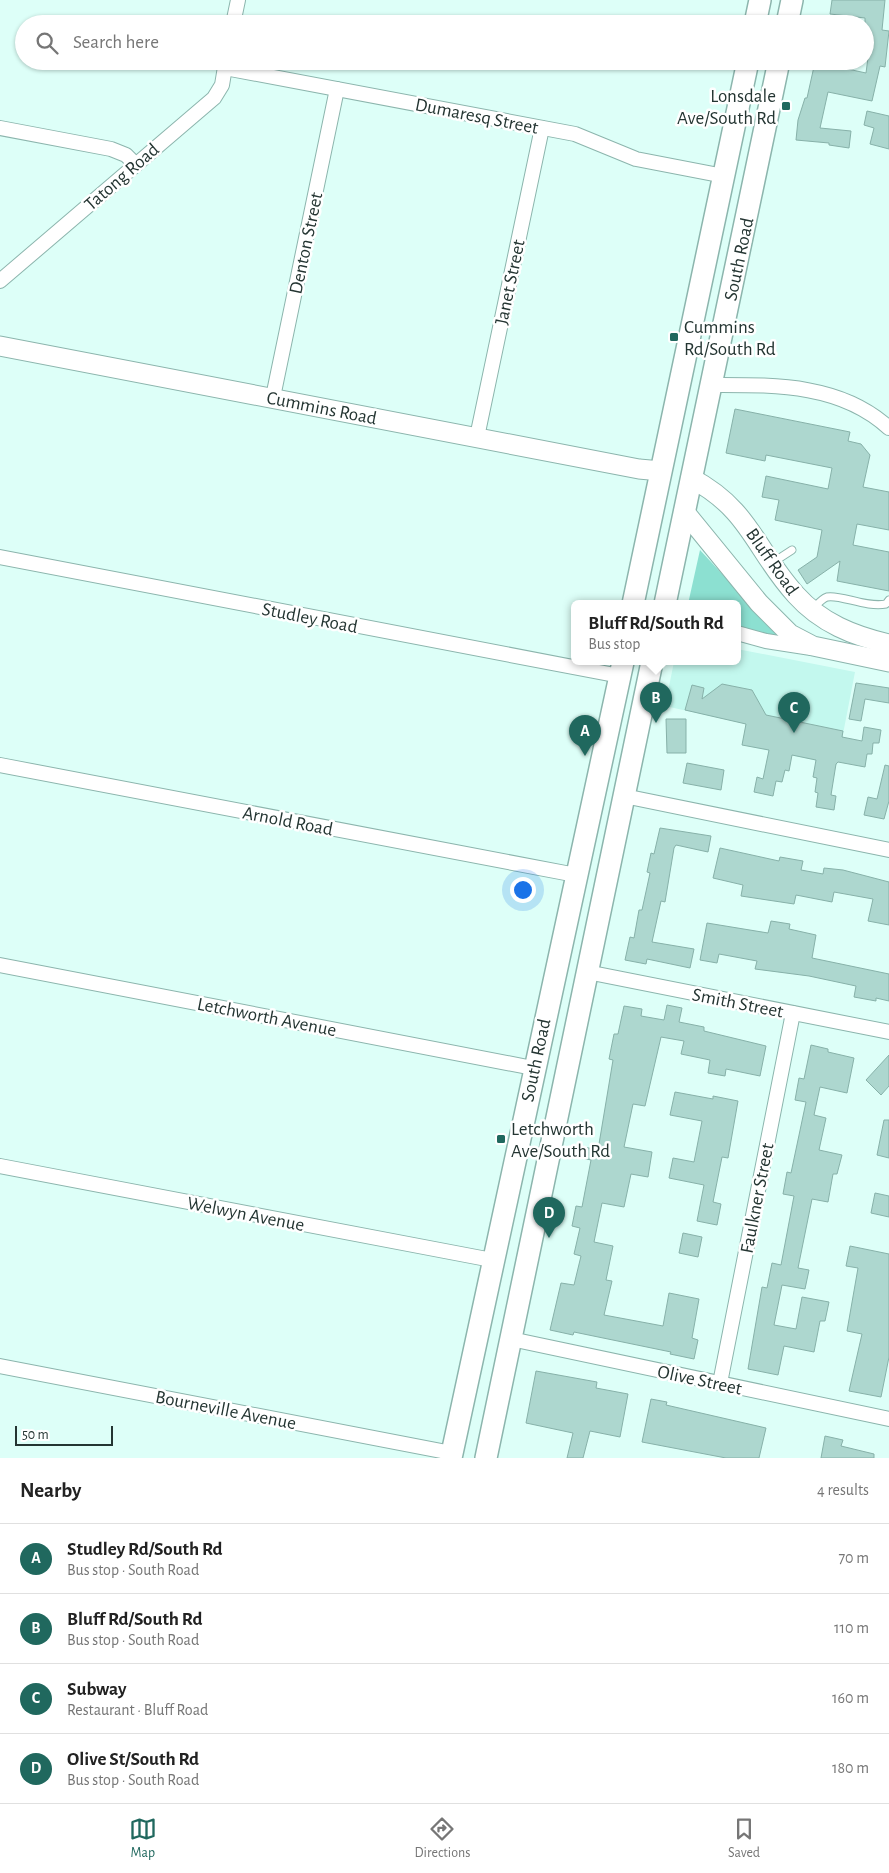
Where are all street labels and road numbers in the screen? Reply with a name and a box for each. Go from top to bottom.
street label: Dumaresq Street [414,95,540,138]
street label: Tatong Road [81,140,163,214]
street label: Denton Street [286,191,327,296]
street label: South Road [721,216,758,303]
street label: Janet Street [492,238,529,327]
street label: Cummins Road [265,388,379,428]
street label: Bluff Road [742,525,802,599]
street label: Studley Road [260,600,359,637]
street label: Arnold Road [241,803,335,840]
street label: Smith Street [691,985,785,1022]
street label: Letchworth Avenue [196,995,338,1040]
street label: South Road [518,1017,555,1104]
street label: Faulkner Street [737,1141,777,1255]
street label: Welwyn Avenue [186,1194,306,1235]
street label: Olive Street [656,1362,744,1399]
street label: Bourneville Avenue [154,1388,298,1433]

